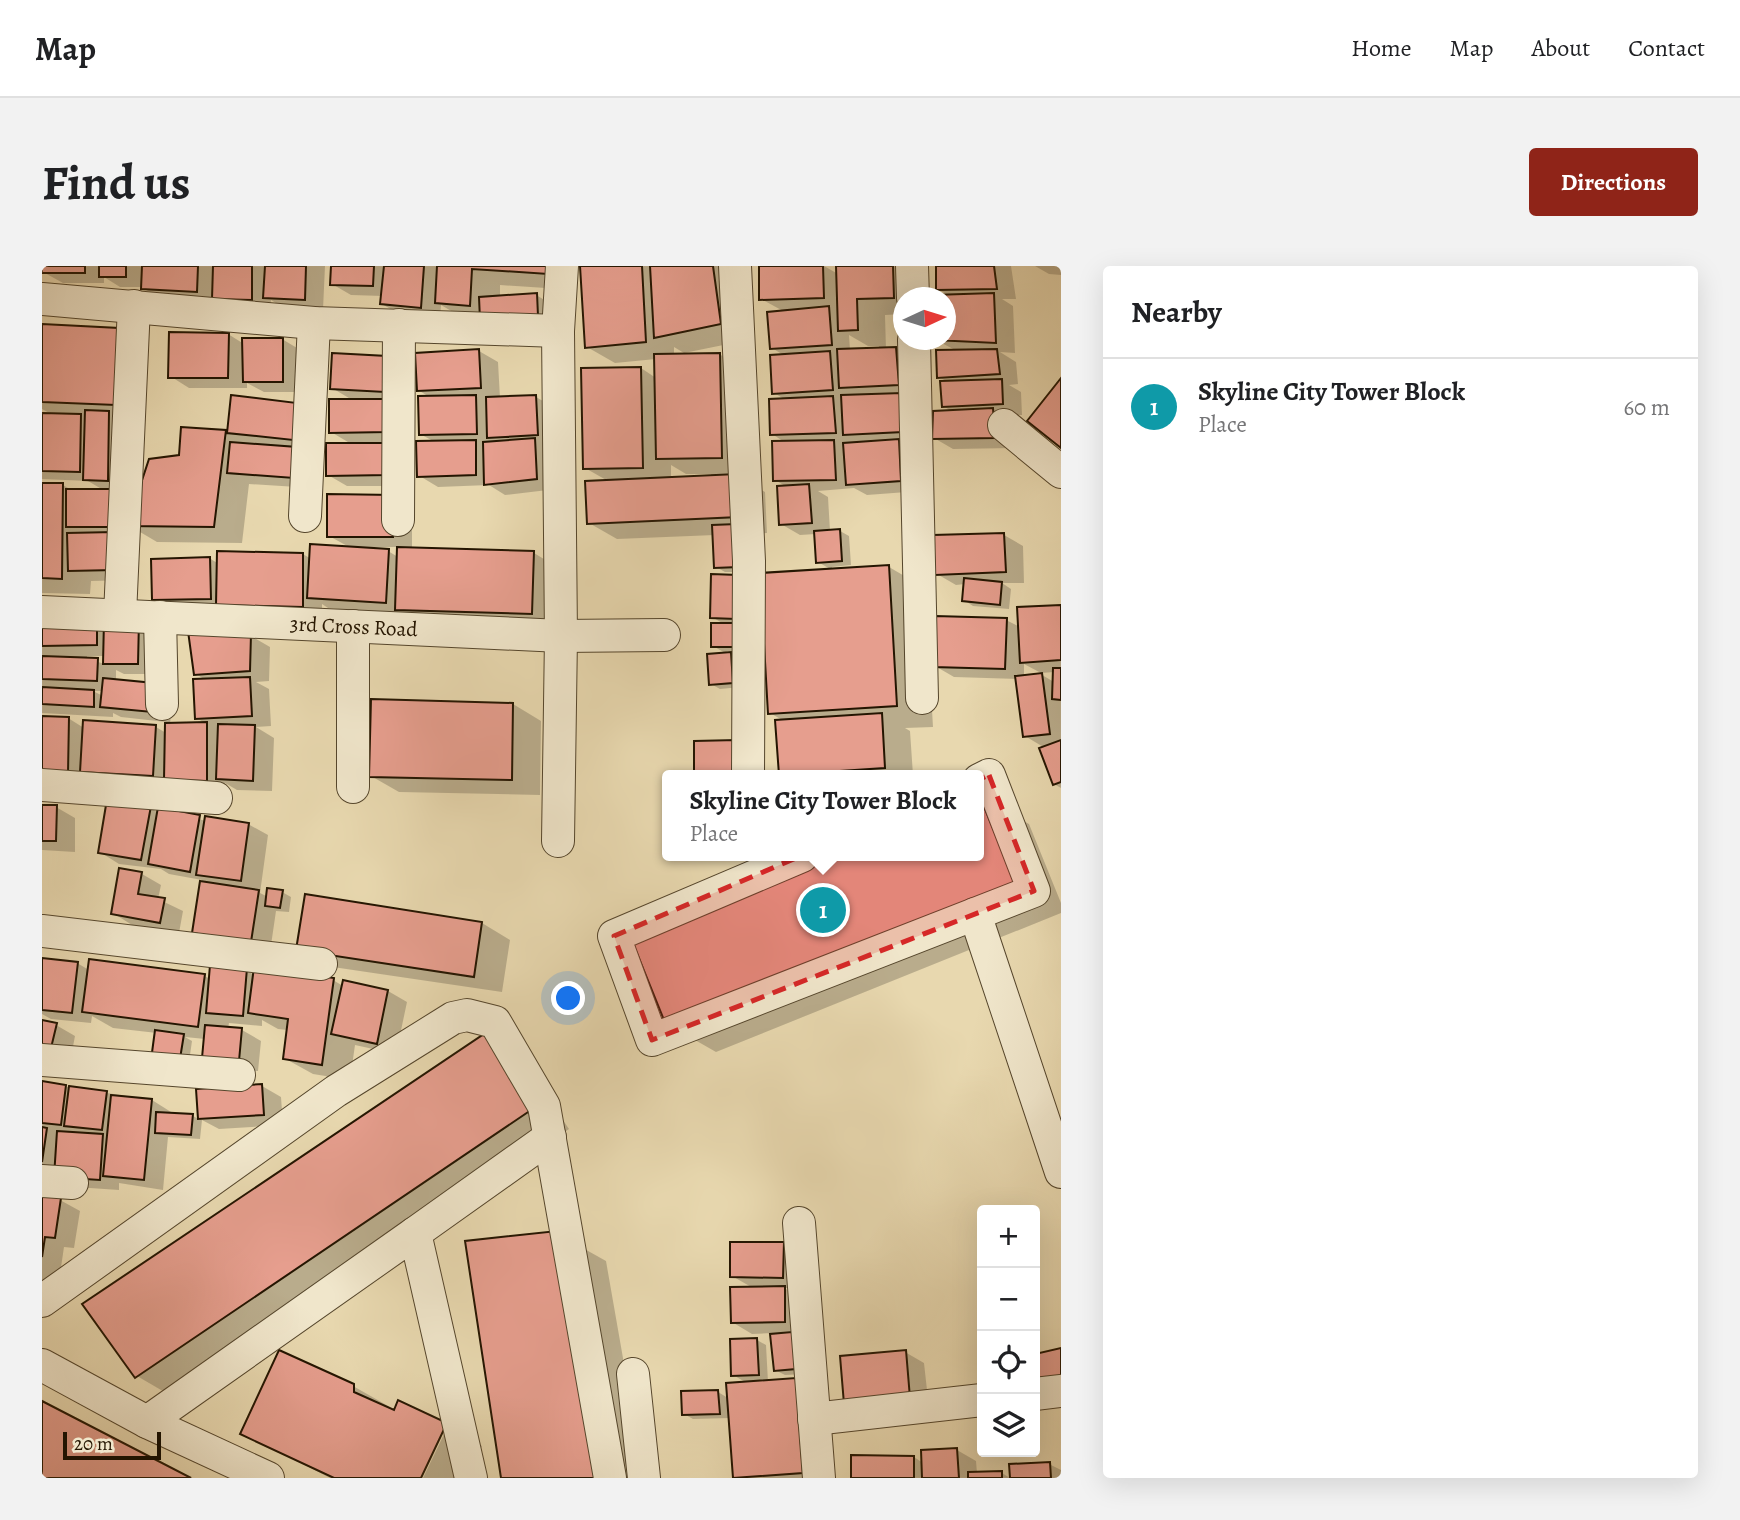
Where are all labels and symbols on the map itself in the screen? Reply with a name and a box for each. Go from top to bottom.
north arrow [893,287,956,350]
street label: 3rd Cross Road [289,609,419,643]
pin: 1 [800,884,846,936]
your location [551,981,585,1015]
scale bar [63,1429,161,1461]

